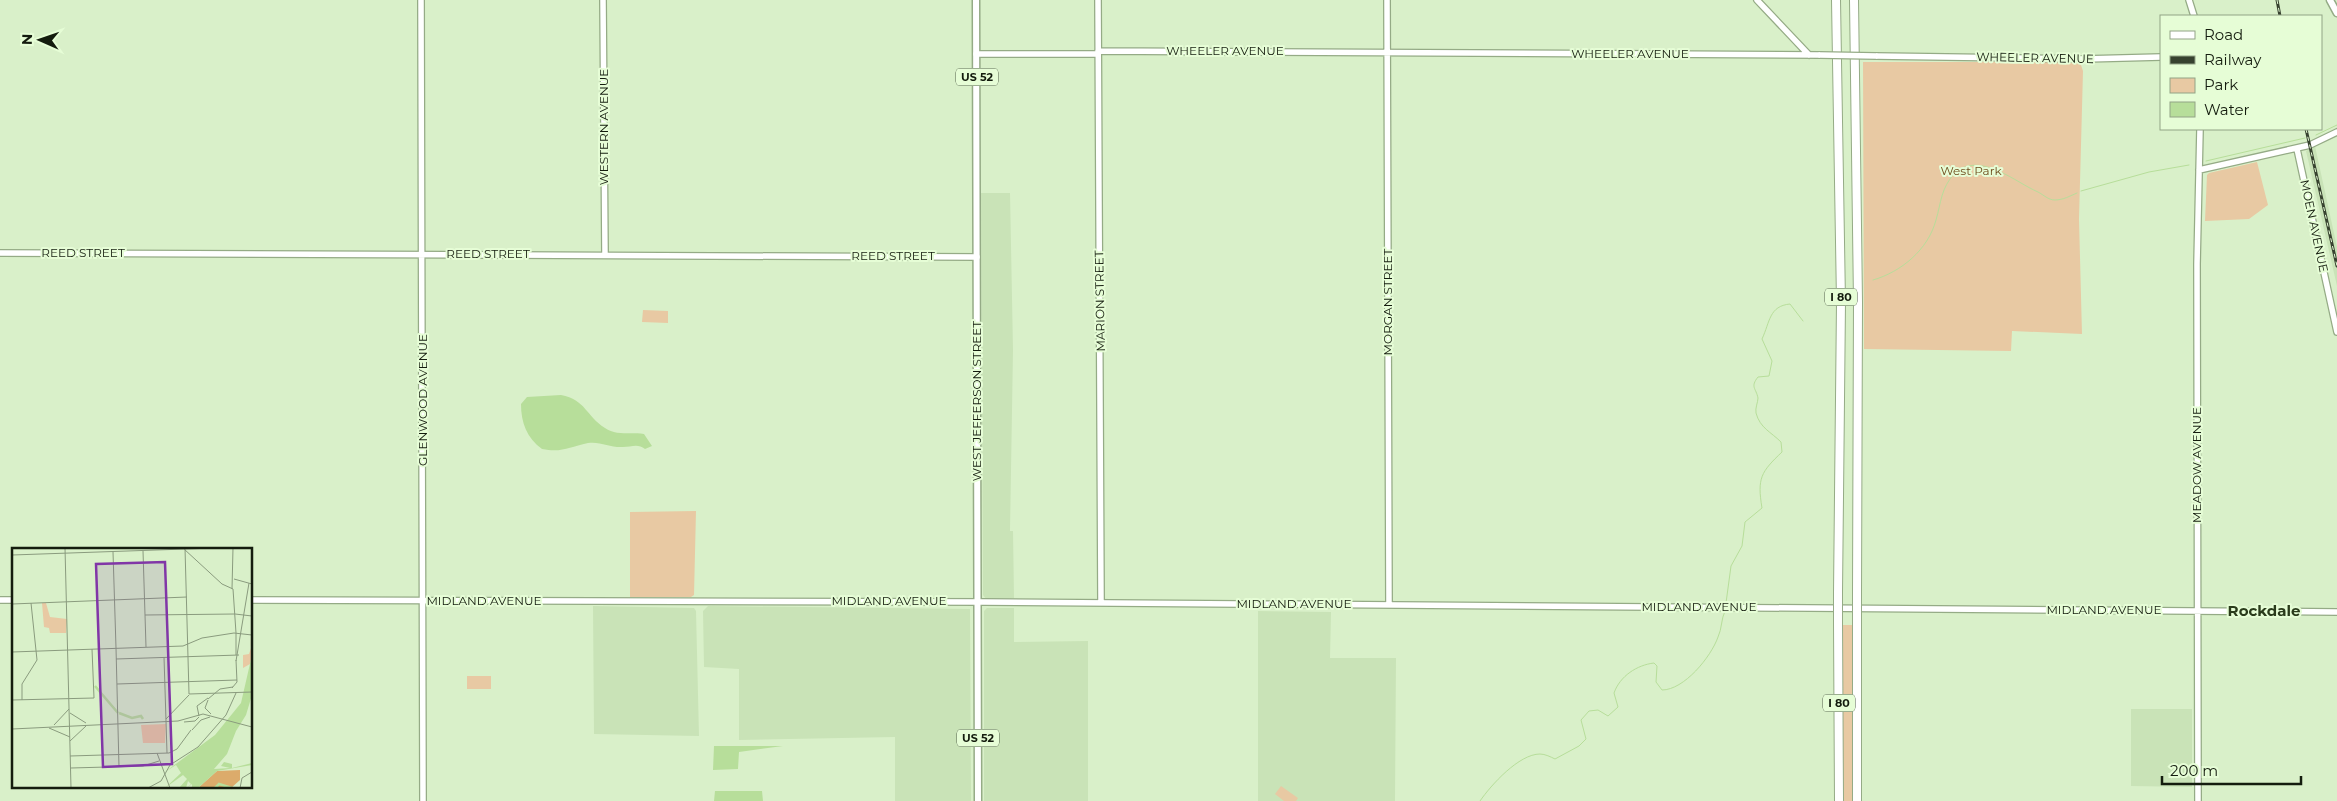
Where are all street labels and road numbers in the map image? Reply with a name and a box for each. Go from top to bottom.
street label: WHEELER AVENUE [1166,43,1284,58]
street label: WHEELER AVENUE [1571,46,1689,61]
street label: WHEELER AVENUE [1976,49,2094,66]
road number: US 52 [956,68,998,86]
street label: WESTERN AVENUE [596,69,611,185]
street label: MOEN AVENUE [2297,178,2332,273]
street label: REED STREET [41,245,125,260]
street label: REED STREET [446,246,530,261]
street label: REED STREET [851,248,935,263]
street label: MORGAN STREET [1380,249,1395,355]
street label: MARION STREET [1091,250,1108,352]
road number: I 80 [1825,288,1857,306]
street label: WEST JEFFERSON STREET [969,321,984,481]
street label: GLENWOOD AVENUE [415,334,430,466]
street label: MEADOW AVENUE [2189,407,2204,523]
street label: MIDLAND AVENUE [426,593,542,608]
street label: MIDLAND AVENUE [831,593,947,608]
street label: MIDLAND AVENUE [1236,596,1352,611]
street label: MIDLAND AVENUE [1641,599,1757,614]
street label: MIDLAND AVENUE [2046,602,2162,617]
road number: I 80 [1823,694,1855,711]
road number: US 52 [957,730,999,746]

